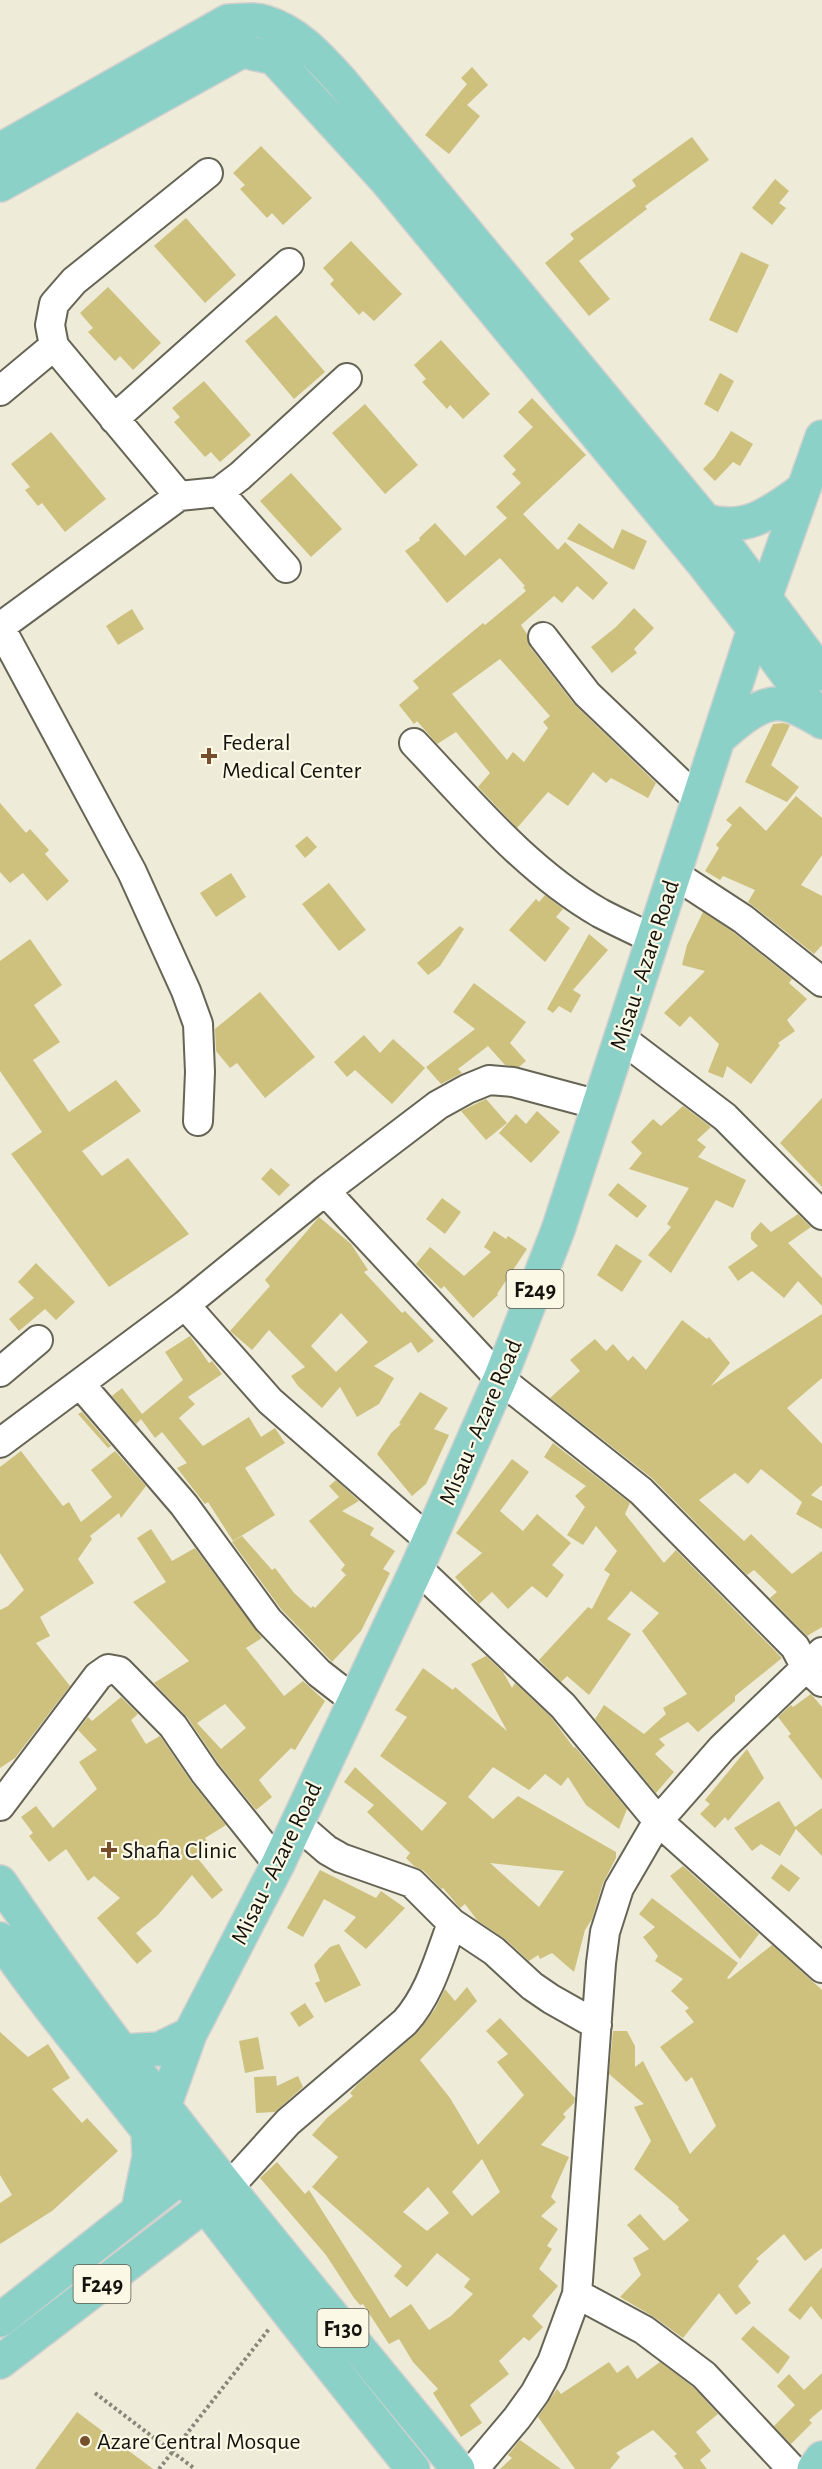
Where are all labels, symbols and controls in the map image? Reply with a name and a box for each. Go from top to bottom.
place label: Federal Medical Center [222,731,362,783]
marker: Federal Medical Center [200,747,218,765]
street label: Misau - Azare Road [606,877,684,1053]
road number: F249 [506,1270,564,1308]
street label: Misau - Azare Road [435,1336,527,1509]
street label: Misau - Azare Road [227,1778,327,1948]
place label: Shafia Clinic [122,1839,236,1863]
marker: Shafia Clinic [100,1841,118,1859]
road number: F249 [74,2265,130,2303]
road number: F130 [318,2309,368,2347]
place label: Azare Central Mosque [97,2430,301,2454]
marker: Azare Central Mosque [78,2434,92,2448]

